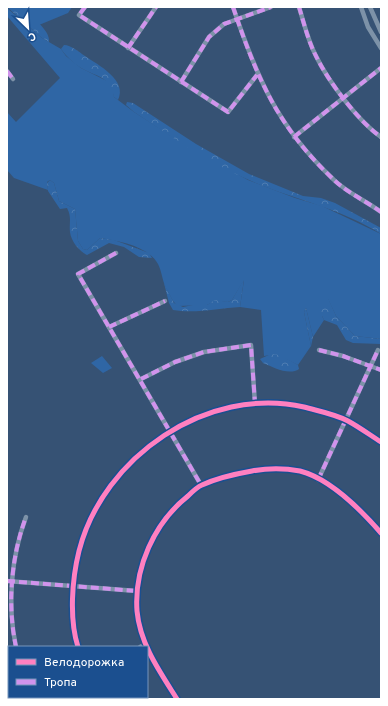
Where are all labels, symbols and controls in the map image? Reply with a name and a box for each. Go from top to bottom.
north arrow [8,8,48,48]
text: С [26,28,38,44]
legend [8,646,148,698]
text: Велодорожка [44,655,124,671]
text: Тропа [44,675,77,691]

